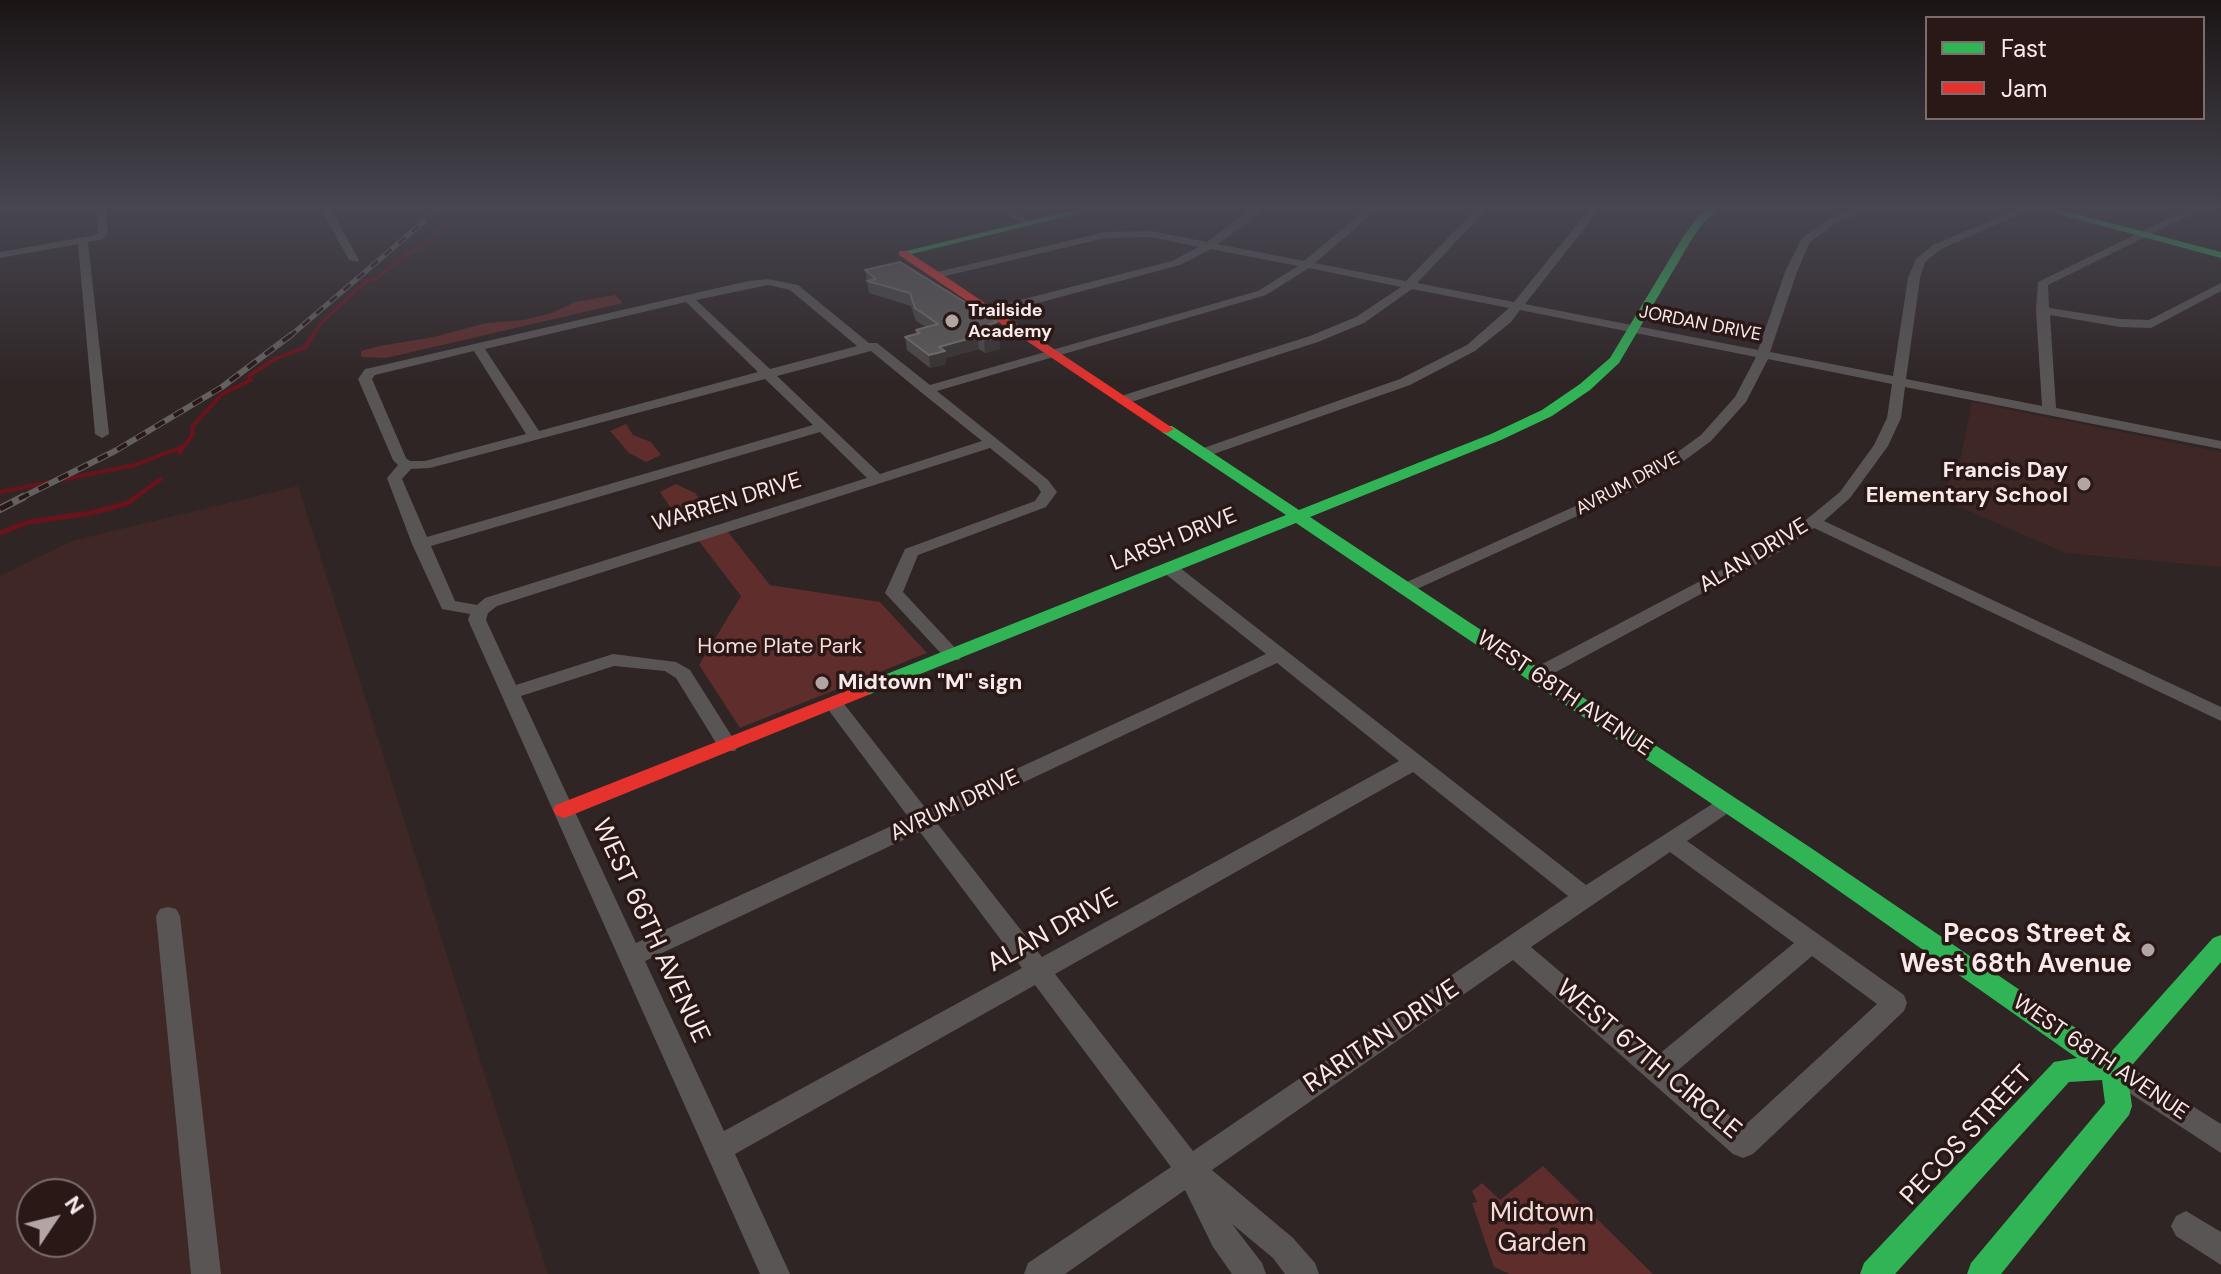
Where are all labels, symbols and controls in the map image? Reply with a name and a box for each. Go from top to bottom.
legend [1925,16,2205,120]
text: Fast [2001,33,2047,64]
text: Jam [2001,73,2047,104]
place label: Trailside Academy [968,300,1052,342]
street label: JORDAN DRIVE [1637,302,1763,346]
marker: Trailside Academy [943,312,961,330]
street label: AVRUM DRIVE [1573,448,1683,520]
place label: Francis Day Elementary School [1866,458,2068,510]
street label: WARREN DRIVE [649,468,805,538]
marker: Francis Day Elementary School [2075,475,2093,493]
street label: LARSH DRIVE [1107,503,1241,577]
street label: ALAN DRIVE [1695,513,1813,599]
street label: WEST 68TH AVENUE [1471,626,1657,762]
park label: Home Plate Park [697,634,863,660]
place label: Midtown "M" sign [838,670,1022,696]
marker: Midtown "M" sign [813,674,831,692]
street label: AVRUM DRIVE [886,765,1024,847]
street label: WEST 66TH AVENUE [584,814,716,1048]
street label: ALAN DRIVE [982,882,1124,980]
place label: Pecos Street & West 68th Avenue [1900,919,2132,980]
marker: Pecos Street & West 68th Avenue [2139,941,2157,959]
street label: RARITAN DRIVE [1298,974,1466,1100]
street label: WEST 67TH CIRCLE [1549,974,1747,1146]
street label: WEST 68TH AVENUE [2007,990,2193,1126]
street label: PECOS STREET [1894,1060,2040,1212]
north arrow [16,1178,96,1258]
text: N [58,1190,91,1220]
park label: Midtown Garden [1490,1198,1594,1260]

